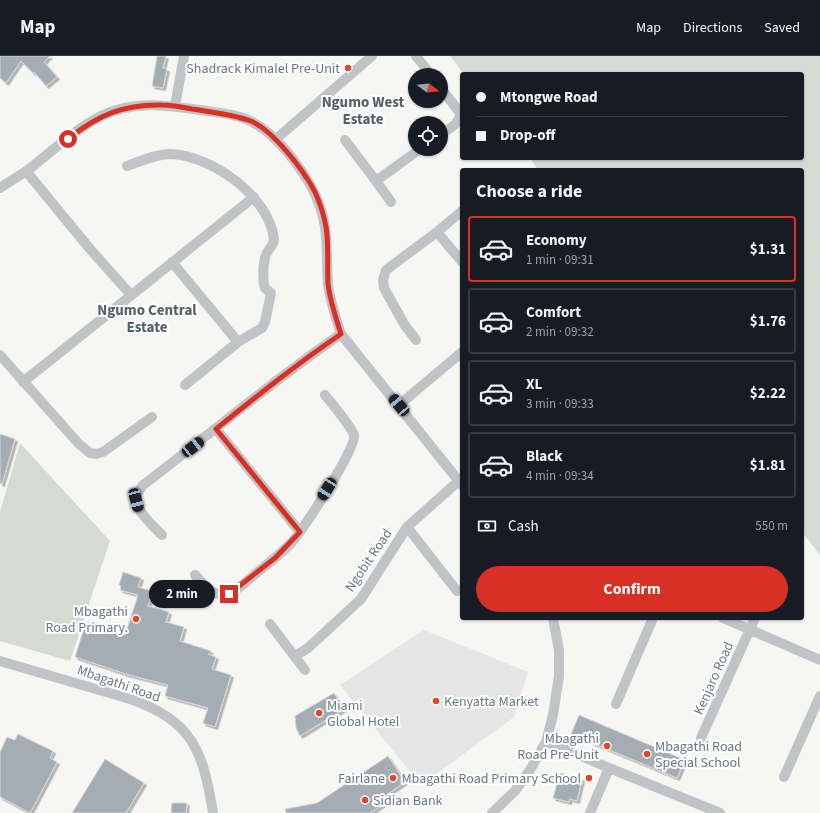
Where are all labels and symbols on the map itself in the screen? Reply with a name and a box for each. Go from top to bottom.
place label: Shadrack Kimalel Pre-Unit [186,59,340,79]
marker: Shadrack Kimalel Pre-Unit [343,63,353,73]
north arrow [408,68,448,108]
district label: Ngumo West Estate [322,92,405,130]
route start [59,130,77,148]
district label: Ngumo Central Estate [97,300,197,338]
car [387,392,411,418]
car [180,435,206,459]
car [316,476,338,502]
car [127,487,145,513]
street label: Ngobit Road [340,525,397,596]
callout: 2 min [149,580,215,608]
route end [220,585,238,603]
place label: Mbagathi Road Primary. [46,602,128,638]
marker: Mbagathi Road Primary. [131,614,141,624]
street label: Kenjaro Road [689,639,739,718]
street label: Mbagathi Road [74,660,163,708]
place label: Kenyatta Market [444,692,539,712]
place label: Miami Global Hotel [327,696,400,732]
marker: Kenyatta Market [431,696,441,706]
marker: Miami Global Hotel [314,708,324,718]
place label: Mbagathi Road Pre-Unit [517,729,599,765]
place label: Mbagathi Road Special School [655,737,742,773]
marker: Mbagathi Road Pre-Unit [602,741,612,751]
marker: Mbagathi Road Special School [642,749,652,759]
place label: Fairlane [338,769,385,789]
place label: Mbagathi Road Primary School [401,769,581,789]
marker: Fairlane [388,773,398,783]
marker: Mbagathi Road Primary School [584,773,594,783]
place label: Sidian Bank [373,791,443,811]
marker: Sidian Bank [360,795,370,805]

